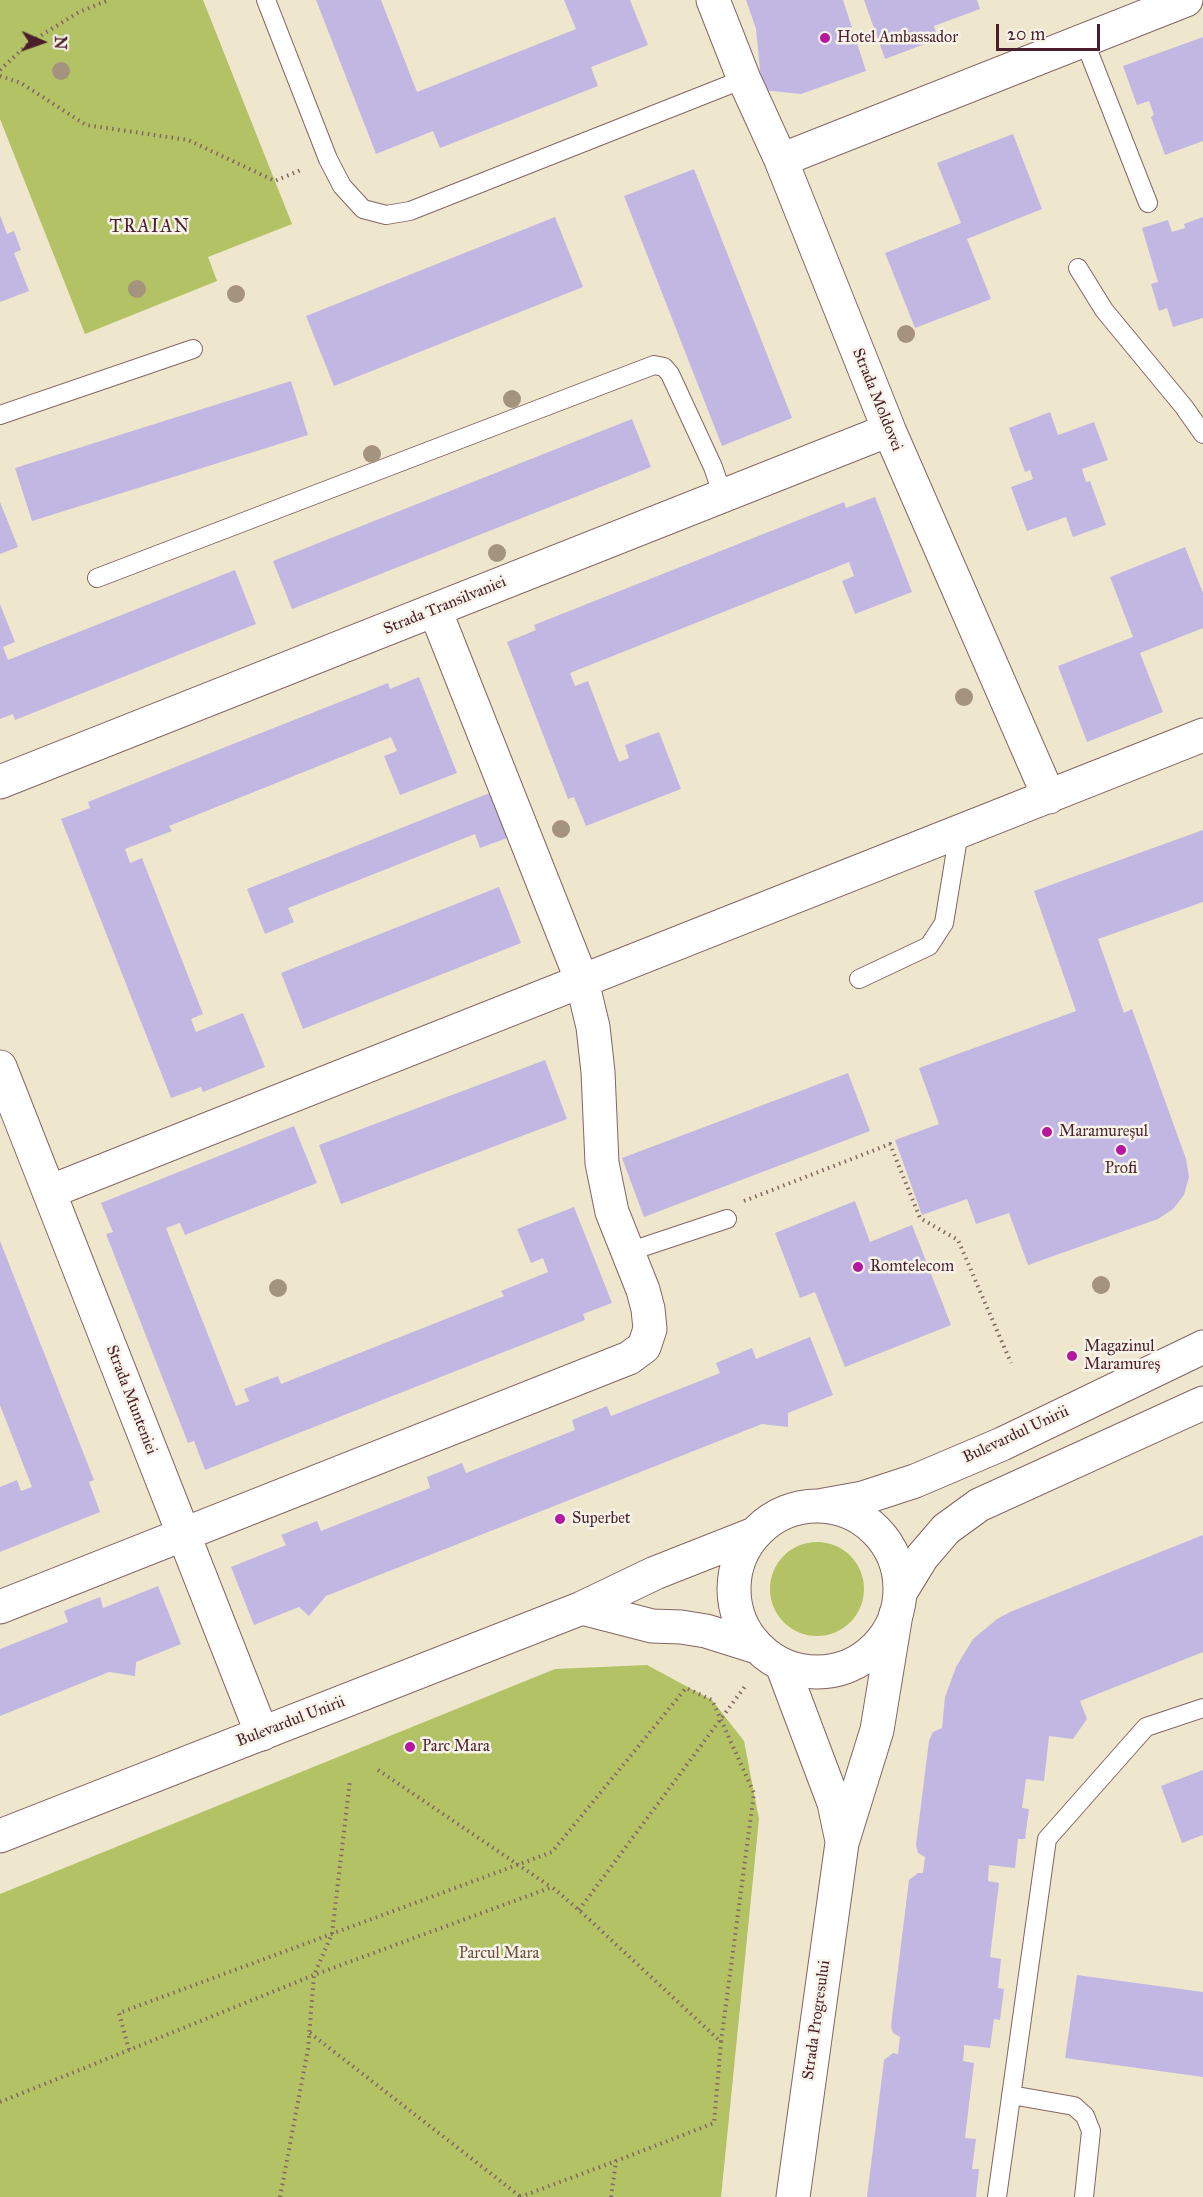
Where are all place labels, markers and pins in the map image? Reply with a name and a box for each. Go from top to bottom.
place label: Hotel Ambassador [837,28,958,48]
marker: Hotel Ambassador [818,31,832,45]
place label: Maramureșul [1059,1122,1148,1142]
marker: Maramureșul [1040,1125,1054,1139]
marker: Profi [1114,1143,1128,1157]
place label: Profi [1105,1159,1137,1179]
place label: Romtelecom [870,1257,954,1277]
marker: Romtelecom [851,1260,865,1274]
place label: Magazinul Maramureș [1084,1337,1160,1375]
marker: Magazinul Maramureș [1065,1349,1079,1363]
place label: Superbet [572,1509,630,1529]
marker: Superbet [553,1512,567,1526]
place label: Parc Mara [422,1737,490,1757]
marker: Parc Mara [403,1740,417,1754]

